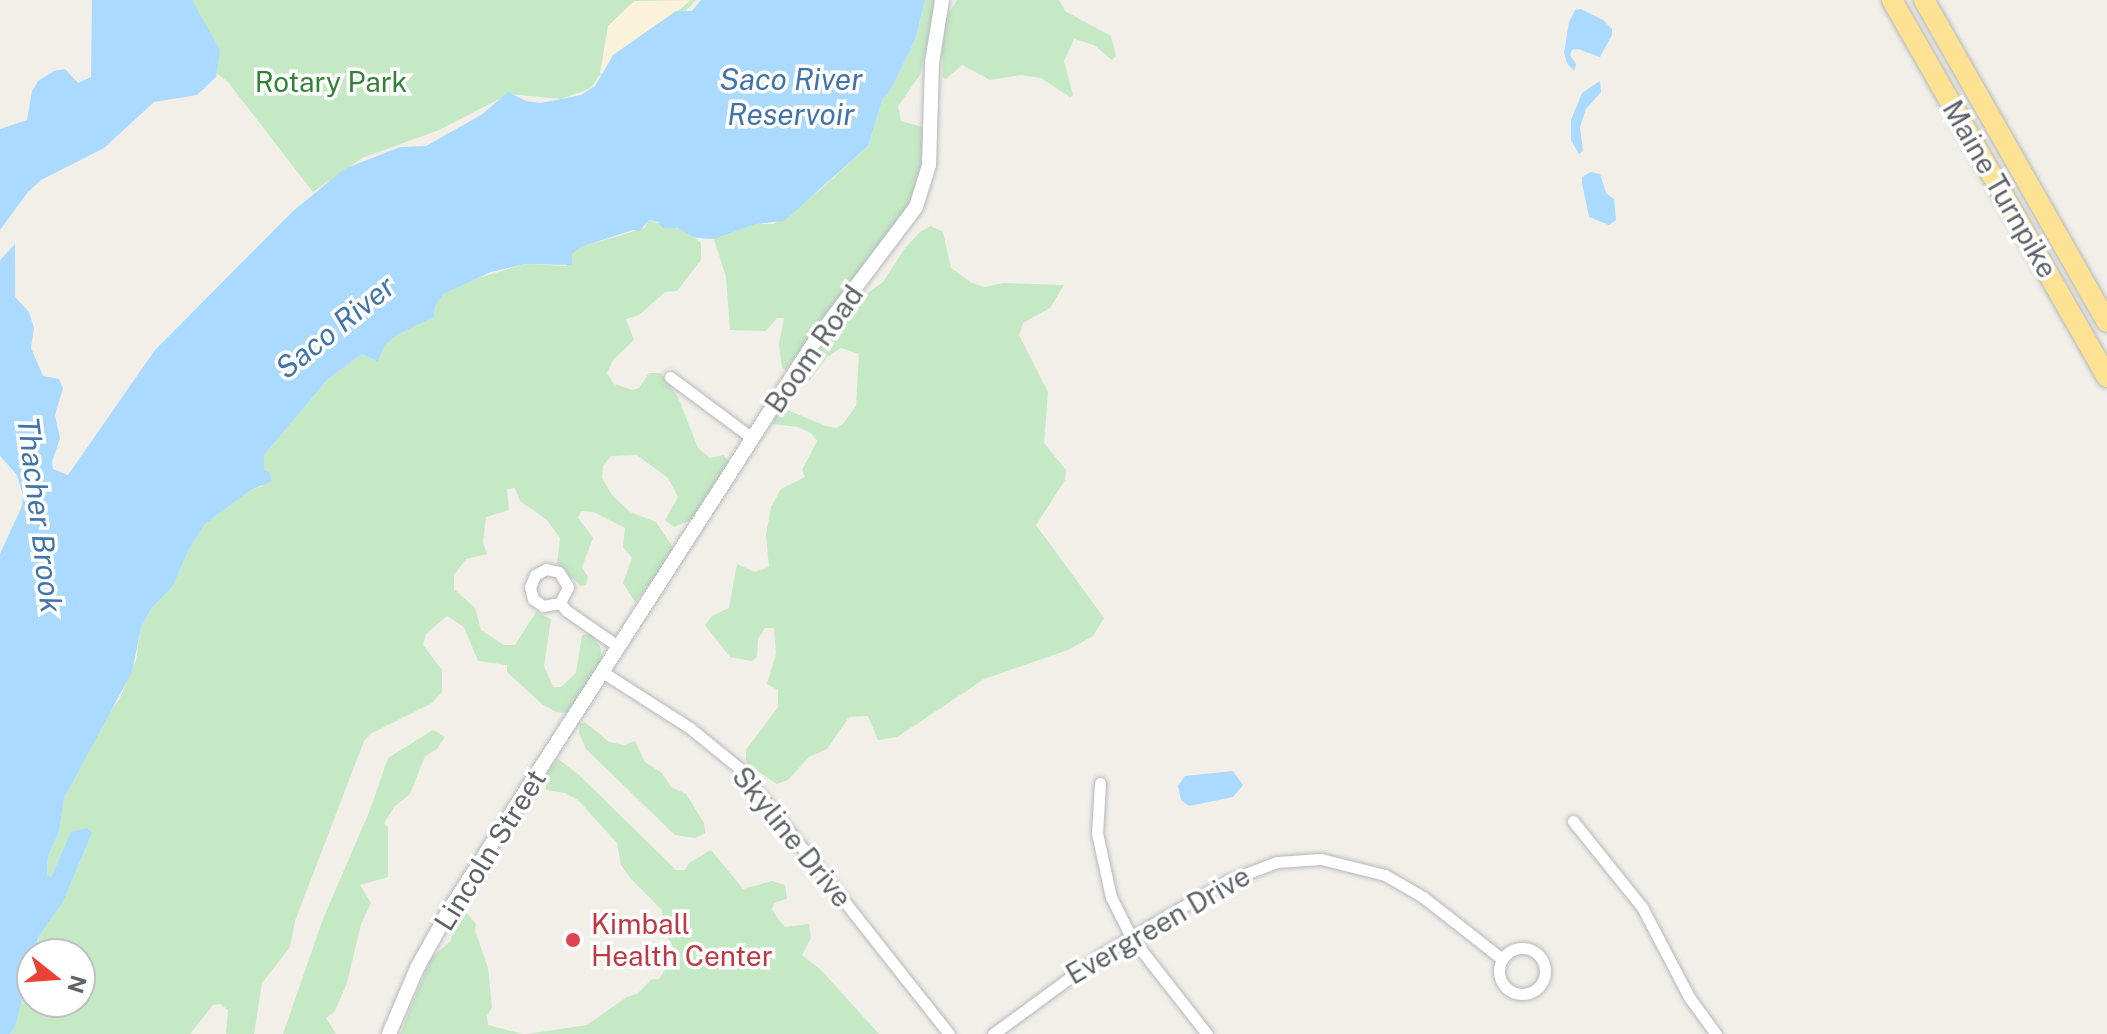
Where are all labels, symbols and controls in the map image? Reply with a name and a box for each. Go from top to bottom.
water label: Saco River Reservoir [719,61,863,132]
park label: Rotary Park [255,65,407,99]
street label: Maine Turnpike [1936,94,2064,284]
water label: Saco River [268,268,402,386]
street label: Boom Road [758,279,870,419]
water label: Thacher Brook [10,415,70,615]
street label: Skyline Drive [725,760,859,914]
street label: Lincoln Street [427,763,553,937]
street label: Evergreen Drive [1060,859,1256,991]
place label: Kimball Health Center [591,907,773,973]
marker: Kimball Health Center [562,929,584,951]
north arrow [16,938,96,1018]
text: N [62,972,92,996]

